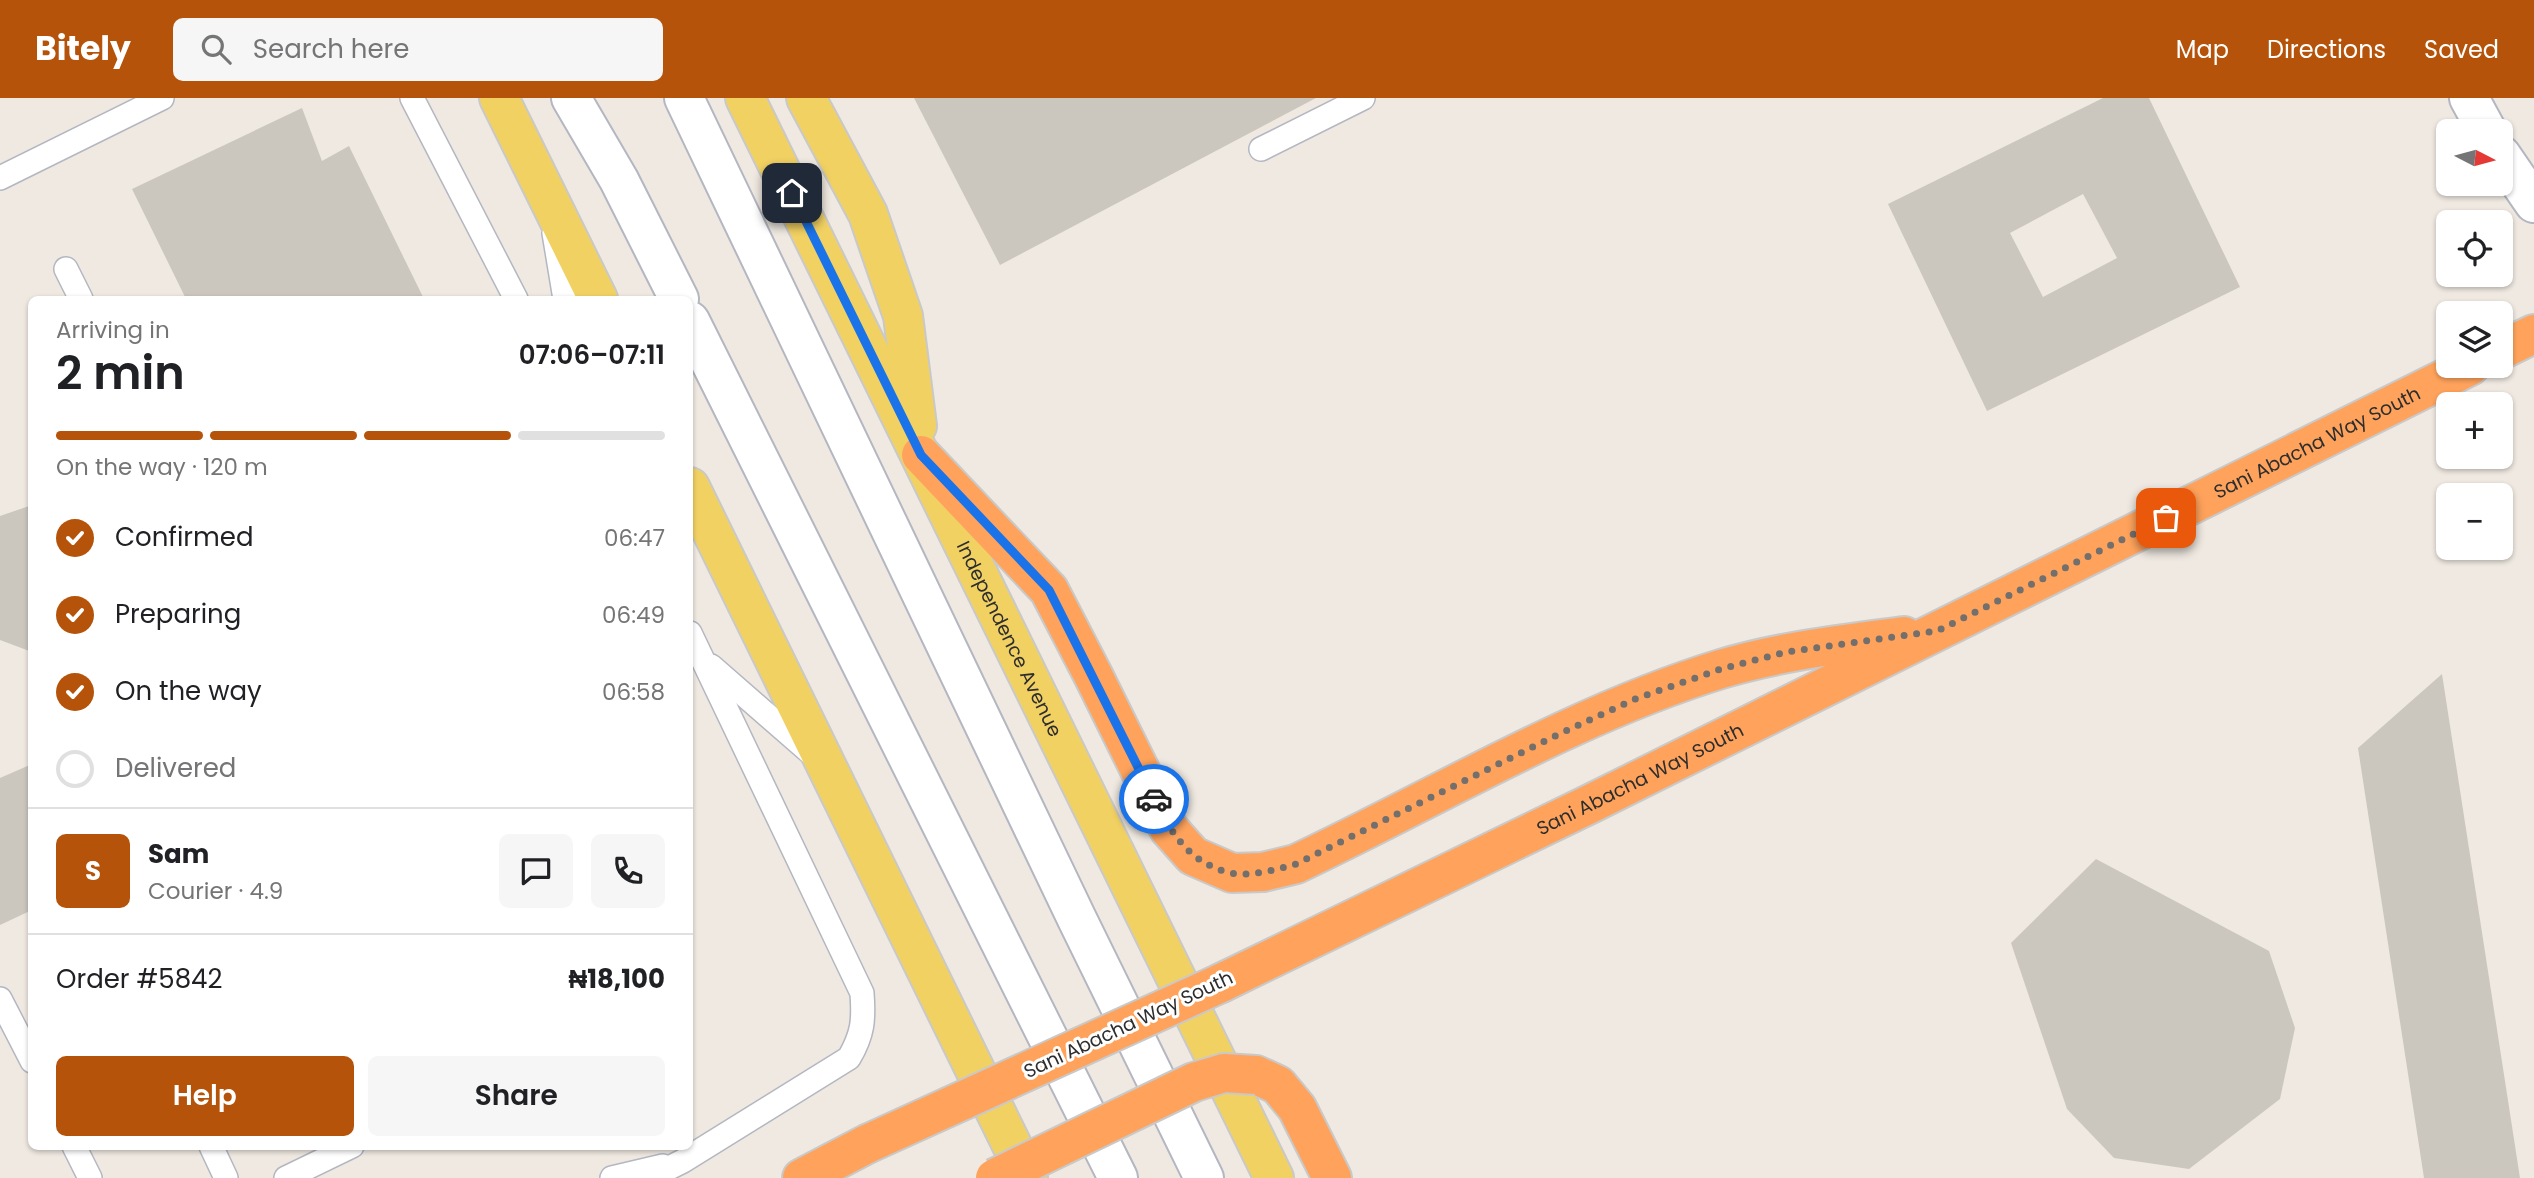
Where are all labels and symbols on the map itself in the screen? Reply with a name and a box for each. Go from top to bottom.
north arrow [2436,119,2513,196]
pin [762,163,822,223]
street label: Sani Abacha Way South [2209,380,2425,506]
pin [2136,488,2196,548]
street label: Independence Avenue [950,536,1069,741]
street label: Sani Abacha Way South [1532,717,1748,842]
courier [1119,764,1189,834]
street label: Sani Abacha Way South [1019,964,1237,1085]

